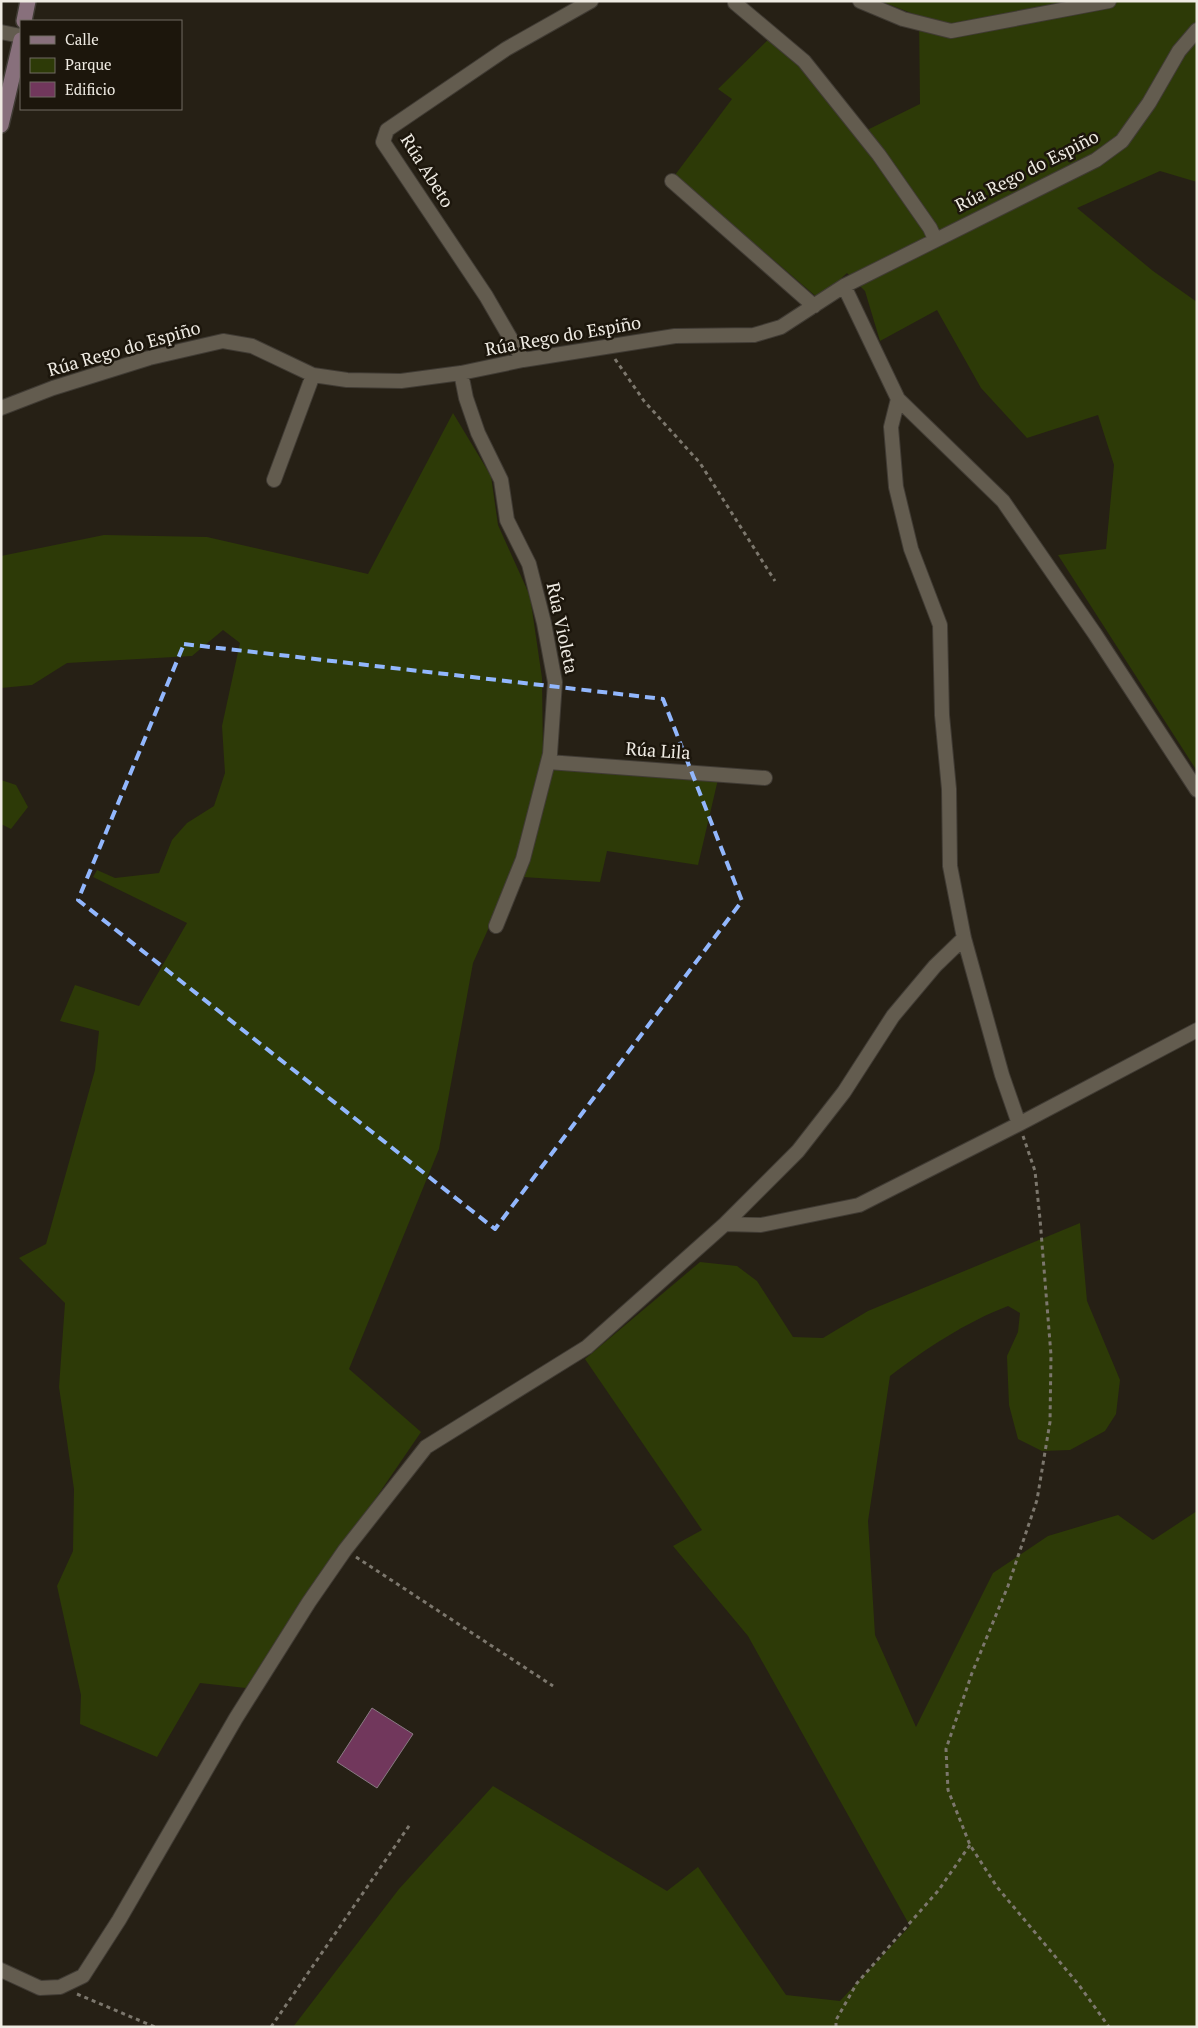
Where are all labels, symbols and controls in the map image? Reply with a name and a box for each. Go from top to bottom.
legend [20,20,182,110]
text: Calle [65,29,99,49]
text: Parque [65,54,112,74]
text: Edificio [65,79,115,99]
street label: Rúa Rego do Espiño [951,124,1102,217]
street label: Rúa Abeto [396,129,460,212]
street label: Rúa Rego do Espiño [483,309,643,361]
street label: Rúa Rego do Espiño [44,315,203,381]
street label: Rúa Violeta [542,580,584,676]
street label: Rúa Lila [625,736,691,764]

